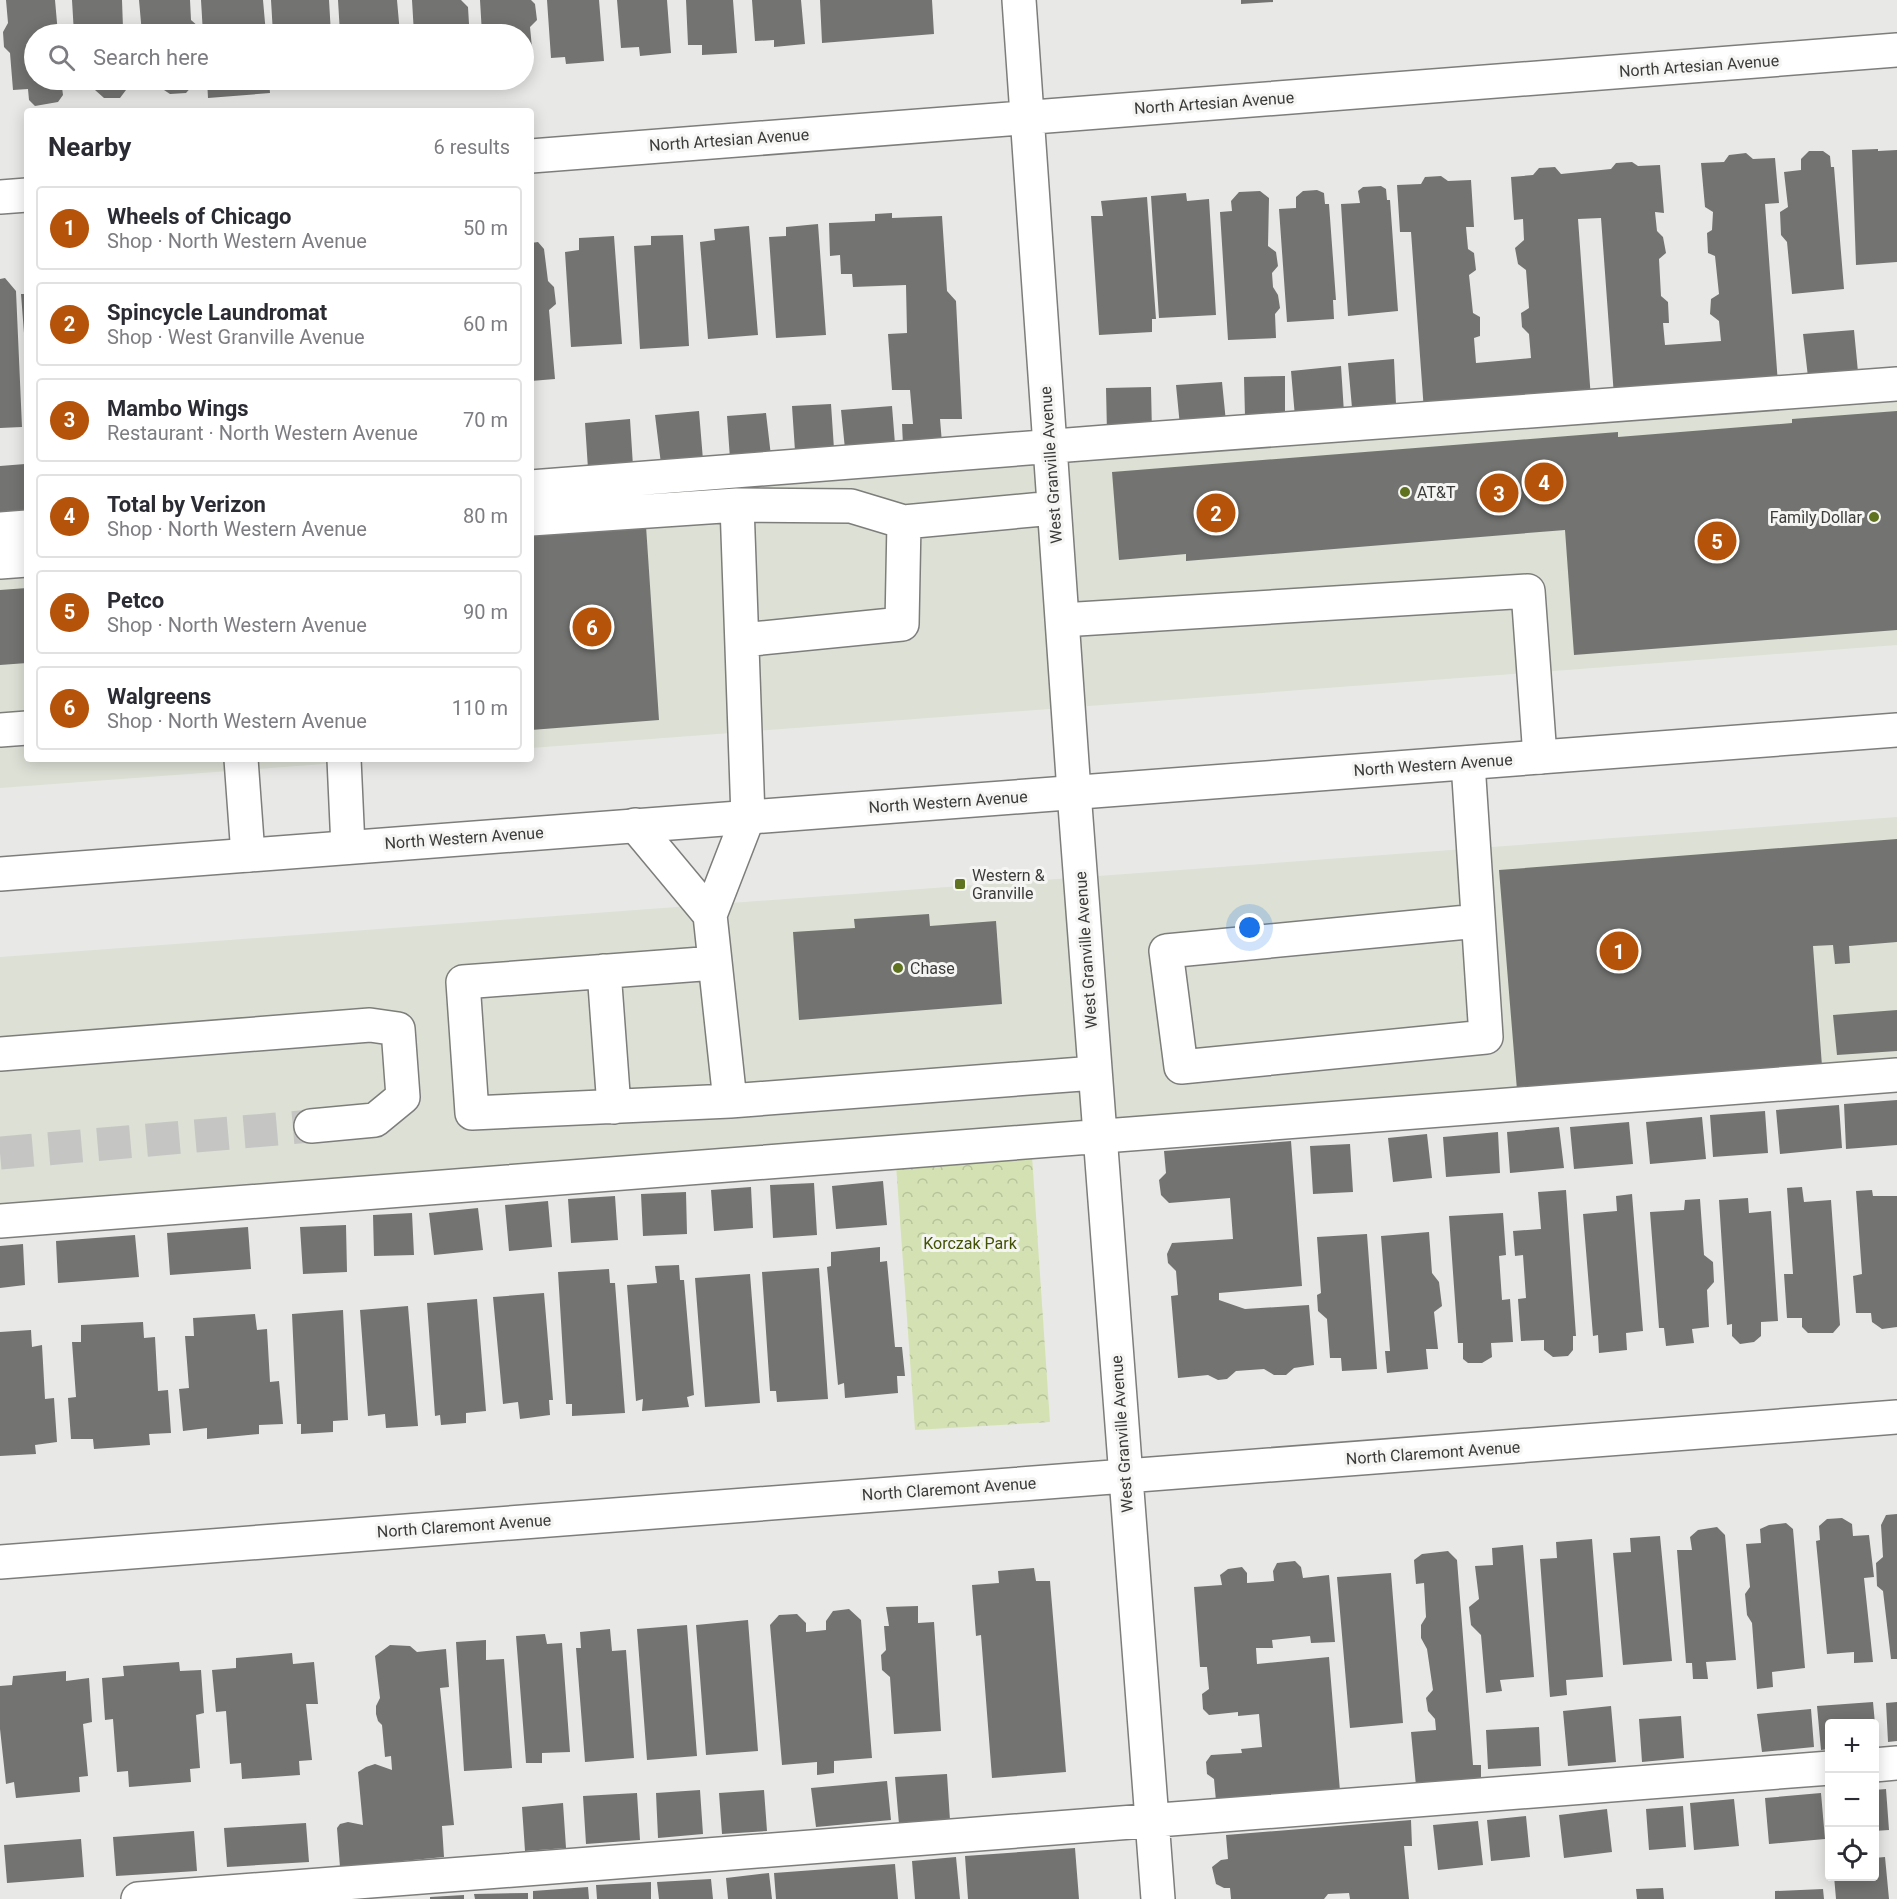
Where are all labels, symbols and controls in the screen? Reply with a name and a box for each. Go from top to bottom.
search box [24,24,534,90]
icon: search [45,41,78,74]
text: Search here [93,45,209,70]
street label: North Artesian Avenue [1618,51,1780,81]
street label: North Artesian Avenue [1133,88,1295,118]
street label: North Artesian Avenue [648,125,810,155]
text: Nearby [48,132,131,162]
text: 6 results [434,135,510,159]
text: Wheels of Chicago [107,204,291,229]
text: 1 [64,216,75,240]
text: 50 m [463,216,508,240]
text: Shop · North Western Avenue [107,229,367,253]
text: Spincycle Laundromat [107,300,327,325]
text: 2 [64,312,75,336]
text: 60 m [463,312,508,336]
text: Shop · West Granville Avenue [107,325,365,349]
street label: West Granville Avenue [1036,386,1066,544]
text: Mambo Wings [107,396,249,421]
text: 3 [64,408,75,432]
text: 70 m [463,408,508,432]
text: Restaurant · North Western Avenue [107,421,418,445]
pin: 4 [1524,460,1564,504]
pin: 3 [1480,470,1518,516]
place label: AT&T [1417,483,1456,502]
marker: AT&T [1398,485,1412,499]
pin: 2 [1196,490,1236,536]
text: Total by Verizon [107,492,266,517]
text: 4 [64,504,75,528]
text: 80 m [463,504,508,528]
place label: Family Dollar [1770,508,1863,527]
marker: Family Dollar [1867,510,1881,524]
text: Shop · North Western Avenue [107,517,367,541]
pin: 5 [1698,518,1736,564]
text: Petco [107,588,164,613]
text: 5 [64,600,75,624]
text: 90 m [463,600,508,624]
pin: 6 [572,604,612,650]
text: Shop · North Western Avenue [107,613,367,637]
text: Walgreens [107,684,211,709]
text: 6 [64,696,75,720]
text: 110 m [452,696,508,720]
text: Shop · North Western Avenue [107,709,367,733]
street label: North Western Avenue [1353,750,1513,780]
street label: North Western Avenue [868,787,1028,817]
street label: North Western Avenue [384,823,544,853]
place label: Western & Granville [972,866,1045,903]
street label: West Granville Avenue [1071,871,1101,1029]
marker: Western & Granville [953,877,967,891]
your location [1235,913,1264,942]
pin: 1 [1600,928,1638,974]
place label: Chase [910,959,955,978]
marker: Chase [891,961,905,975]
park label: Korczak Park [923,1234,1018,1253]
street label: West Granville Avenue [1107,1355,1137,1513]
street label: North Claremont Avenue [1345,1437,1521,1469]
street label: North Claremont Avenue [861,1473,1037,1505]
street label: North Claremont Avenue [376,1510,552,1542]
map controls [1825,1719,1879,1881]
button: + [1825,1719,1879,1773]
button: − [1825,1773,1879,1827]
button: locate [1825,1827,1879,1881]

